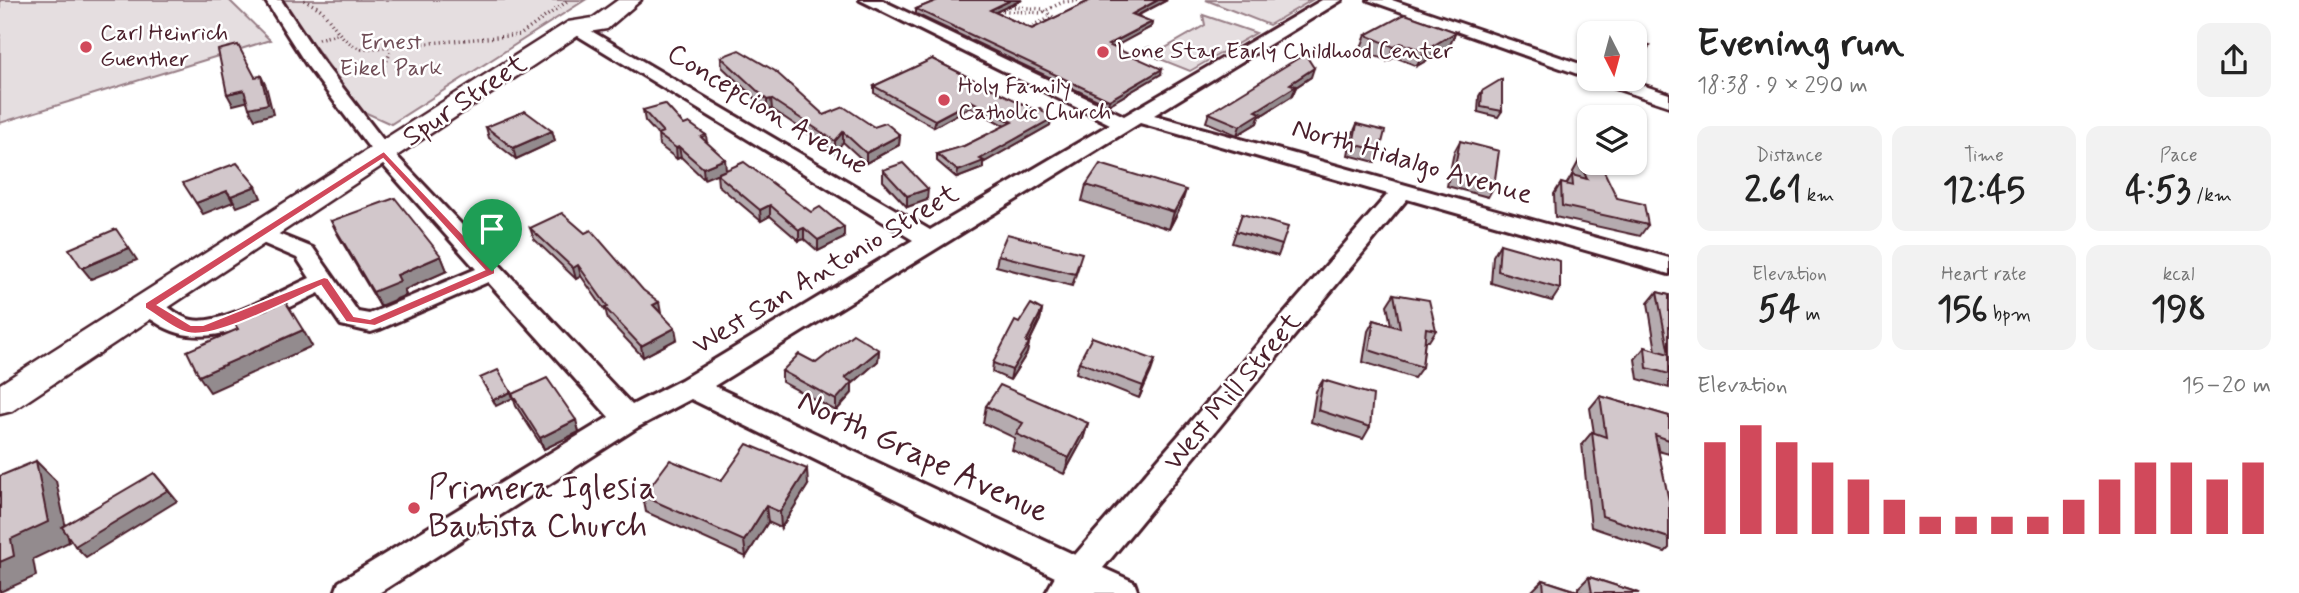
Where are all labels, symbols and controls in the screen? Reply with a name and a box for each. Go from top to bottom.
place label: Carl Heinrich Guenther [100,19,228,75]
text: Evening run [1697,20,1904,69]
north arrow [1577,21,1647,91]
map controls [1577,21,1647,175]
button: share [2197,23,2271,97]
park label: Ernest Eikel Park [340,28,442,84]
street label: Concepcion Avenue [660,36,874,184]
place label: Lone Star Early Childhood Center [1117,37,1453,67]
marker: Carl Heinrich Guenther [78,39,94,55]
marker: Lone Star Early Childhood Center [1095,44,1111,60]
street label: Spur Street [396,46,535,156]
text: 18:38 · 9 × 290 m [1697,71,1868,101]
place label: Holy Family Catholic Church [958,72,1111,128]
marker: Holy Family Catholic Church [936,92,952,108]
button: layers [1577,105,1647,175]
street label: North Hidalgo Avenue [1287,110,1537,214]
text: Distance [1756,143,1823,168]
text: Time [1964,143,2004,168]
text: Pace [2160,143,2198,168]
text: 2.61 [1744,168,1802,214]
text: 12:45 [1943,168,2025,214]
text: 4:53 [2125,168,2191,214]
street label: West San Antonio Street [686,176,966,364]
text: km [1802,183,1834,208]
text: /km [2191,183,2232,208]
pin [462,199,522,271]
icon: arrive [473,210,511,248]
text: Elevation [1752,262,1827,287]
text: Heart rate [1941,262,2027,287]
text: kcal [2163,262,2195,287]
text: 54 [1758,287,1800,333]
text: 156 [1937,287,1988,333]
text: 198 [2151,287,2206,333]
text: m [1800,302,1821,327]
text: bpm [1988,302,2031,327]
street label: West Mill Street [1156,305,1311,479]
text: Elevation [1697,371,1788,401]
text: 15–20 m [2182,371,2271,401]
street label: North Grape Avenue [790,379,1056,535]
place label: Primera Iglesia Bautista Church [428,467,656,549]
marker: Primera Iglesia Bautista Church [406,500,422,516]

